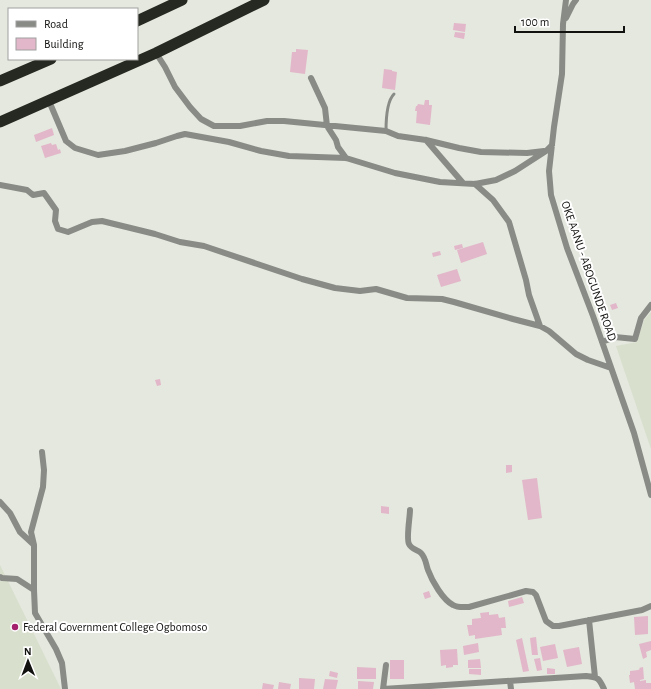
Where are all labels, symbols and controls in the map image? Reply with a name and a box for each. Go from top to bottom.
legend [8,8,138,60]
scale bar [515,8,624,34]
text: 100 m [521,16,549,28]
text: Road [44,18,68,30]
text: Building [44,38,84,50]
street label: OKE AANU - ABOGUNDE ROAD [559,199,619,343]
place label: Federal Government College Ogbomoso [23,621,207,633]
marker: Federal Government College Ogbomoso [10,622,20,632]
north arrow [8,641,48,681]
text: N [24,646,32,657]

